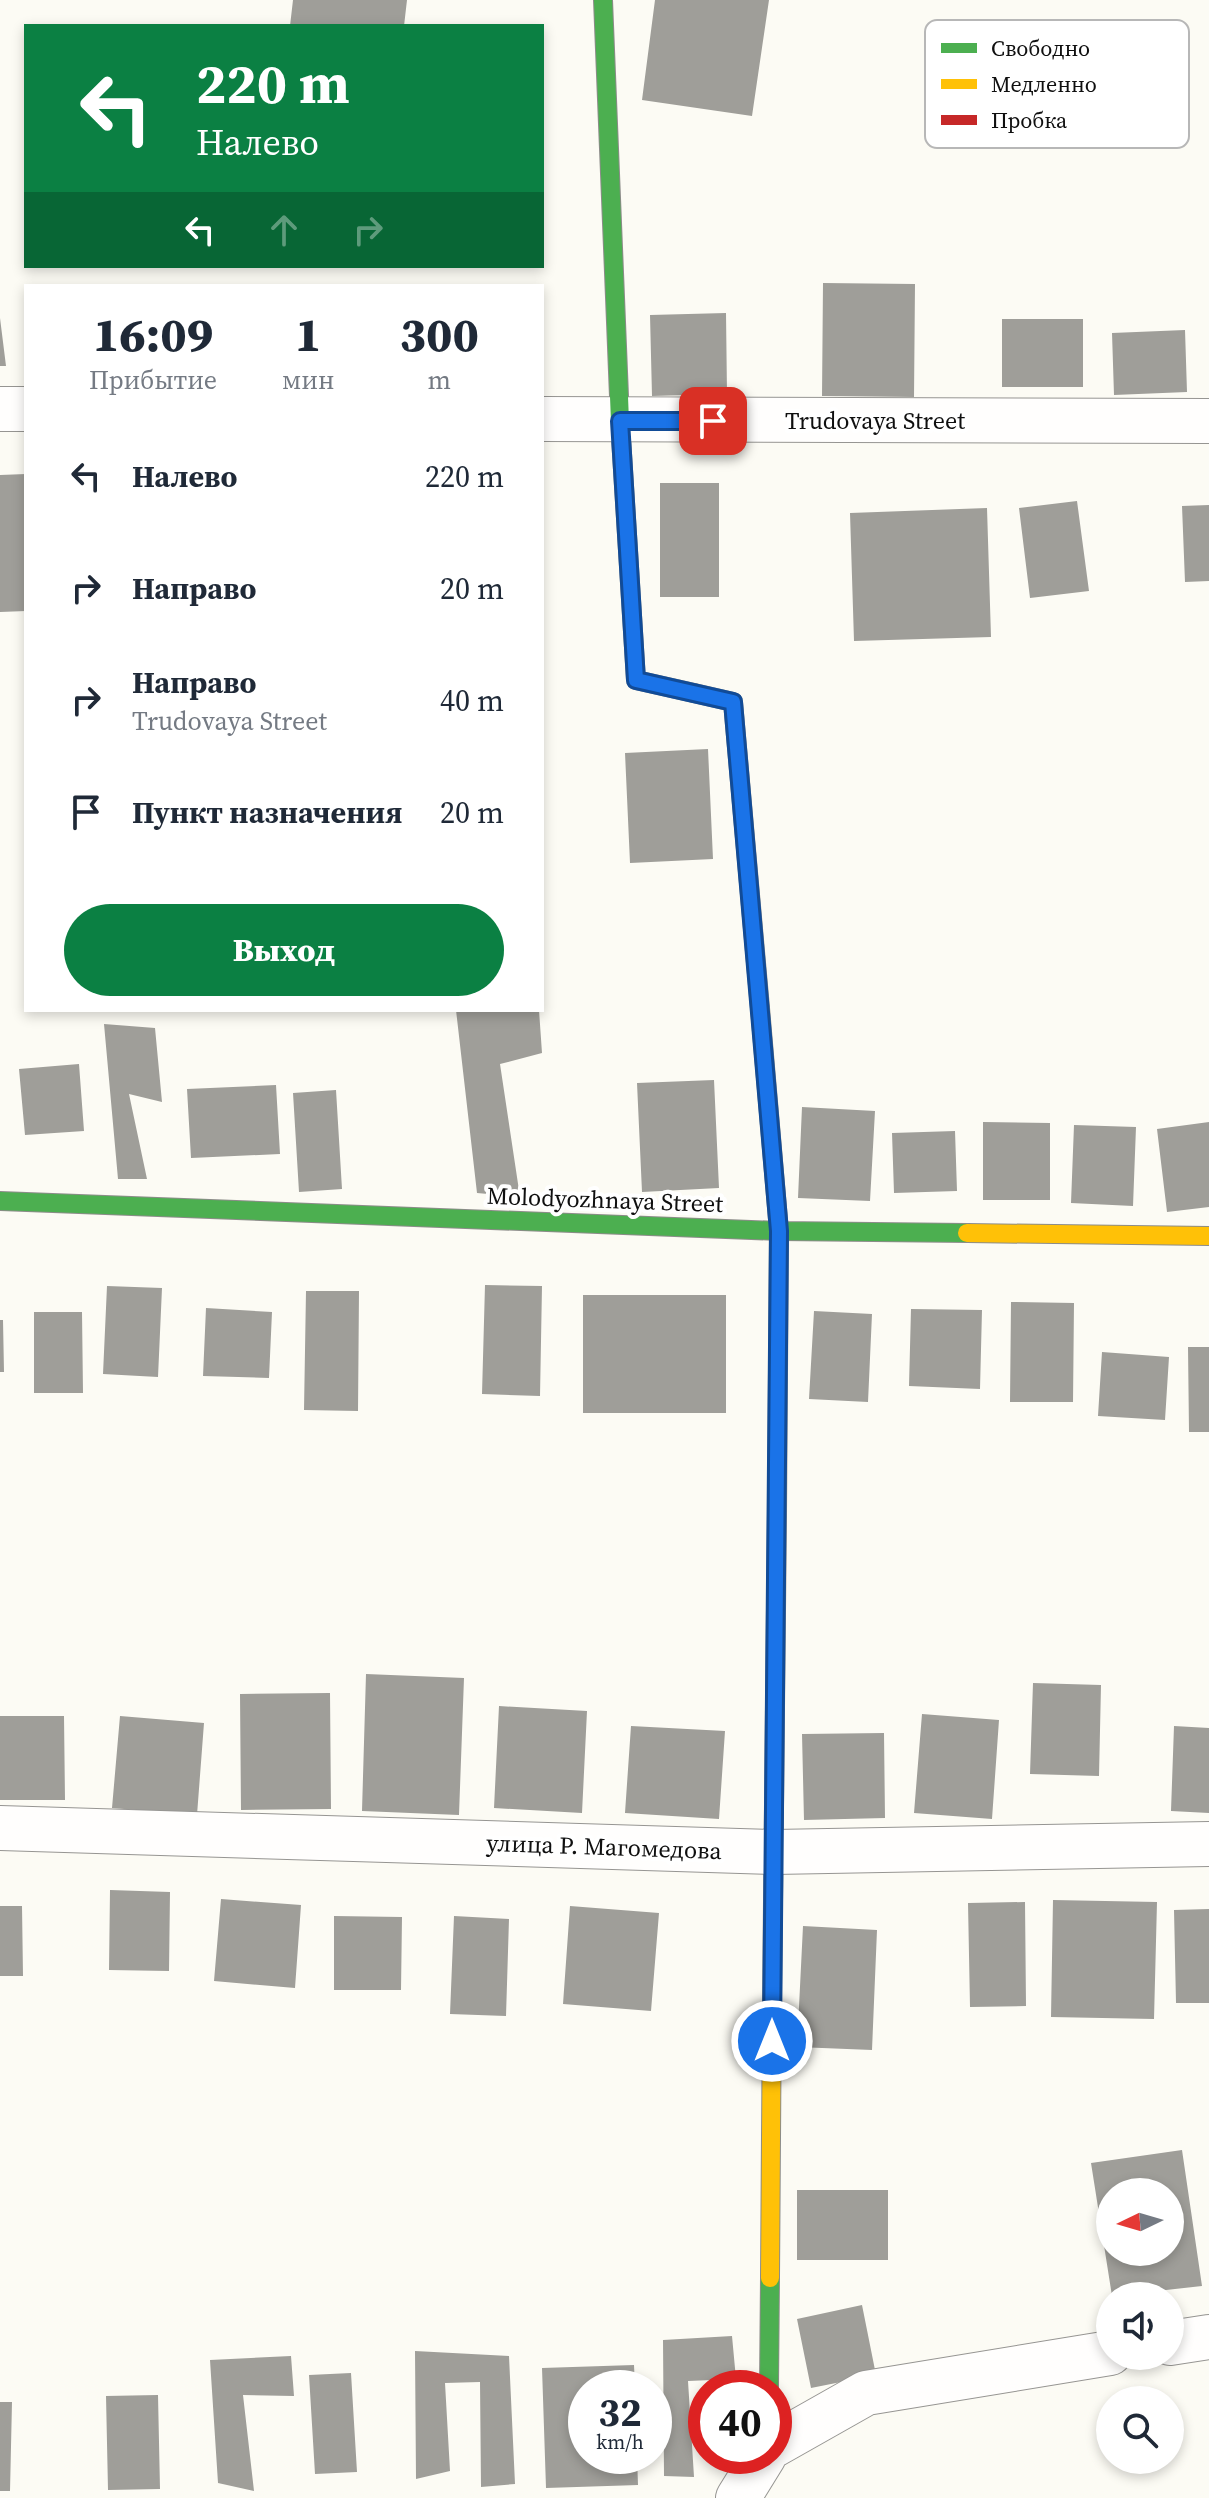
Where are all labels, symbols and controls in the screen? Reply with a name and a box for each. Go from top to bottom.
legend [925,20,1189,148]
text: Свободно [991,33,1090,63]
text: 220 m [196,45,350,122]
icon: left [64,56,168,160]
text: Медленно [991,69,1097,99]
text: Пробка [991,105,1068,135]
text: Налево [196,118,319,167]
icon: left [178,208,222,252]
icon: ahead [262,208,306,252]
icon: right [346,208,390,252]
text: 16:09 [93,301,213,367]
text: 1 [295,301,321,367]
text: 300 [400,301,479,367]
text: Прибытие [89,362,217,398]
text: мин [282,362,335,398]
text: m [428,362,451,398]
pin [679,387,747,455]
icon: arrive [691,399,735,443]
street label: Trudovaya Street [785,404,965,437]
icon: left [64,454,108,498]
text: Налево [132,456,237,497]
text: 220 m [425,456,504,497]
icon: right [64,566,108,610]
text: Направо [132,568,256,609]
text: 20 m [440,568,504,609]
text: Направо [132,662,256,703]
icon: right [64,678,108,722]
text: 40 m [440,680,504,721]
text: Trudovaya Street [132,703,327,739]
icon: arrive [64,790,108,834]
text: Пункт назначения [132,792,402,833]
text: 20 m [440,792,504,833]
button: Выход [64,904,504,996]
street label: Molodyozhnaya Street [486,1179,724,1220]
street label: улица Р. Магомедова [486,1826,723,1867]
position arrow [730,1999,814,2083]
north arrow [1096,2178,1184,2266]
map controls [1096,2178,1184,2474]
button: sound [1096,2282,1184,2370]
speed limit sign: 40 [688,2370,792,2474]
text: 32 [598,2385,642,2439]
button: search [1096,2386,1184,2474]
text: km/h [596,2428,644,2456]

